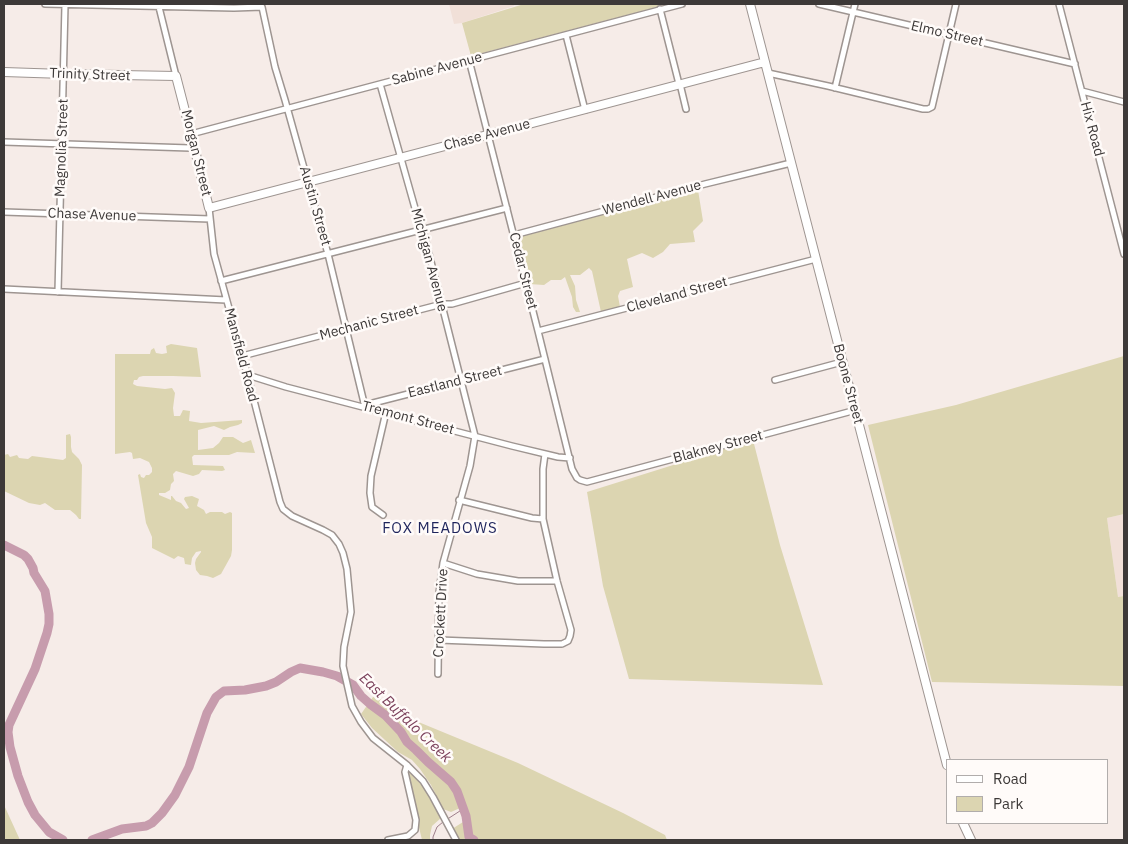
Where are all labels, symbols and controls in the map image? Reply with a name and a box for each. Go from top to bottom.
street label: Elmo Street [909,18,985,50]
street label: Sabine Avenue [390,49,484,89]
street label: Trinity Street [49,65,131,85]
street label: Magnolia Street [52,98,72,198]
street label: Hix Road [1077,100,1107,158]
street label: Morgan Street [177,108,215,198]
street label: Chase Avenue [442,115,532,155]
street label: Austin Street [296,164,334,248]
street label: Wendell Avenue [601,177,703,219]
street label: Chase Avenue [47,205,137,225]
street label: Michigan Avenue [407,207,451,313]
street label: Cedar Street [505,231,541,311]
street label: Cleveland Street [625,273,729,317]
street label: Mechanic Street [318,302,420,344]
street label: Mansfield Road [220,306,262,404]
street label: Boone Street [829,342,867,426]
street label: Eastland Street [406,362,504,402]
street label: Tremont Street [360,398,456,438]
street label: Blakney Street [671,427,765,467]
district label: FOX MEADOWS [381,520,499,538]
street label: Crockett Drive [430,568,452,658]
water label: East Buffalo Creek [355,669,455,767]
legend [946,759,1108,824]
text: Road [993,769,1028,788]
text: Park [993,794,1023,813]

